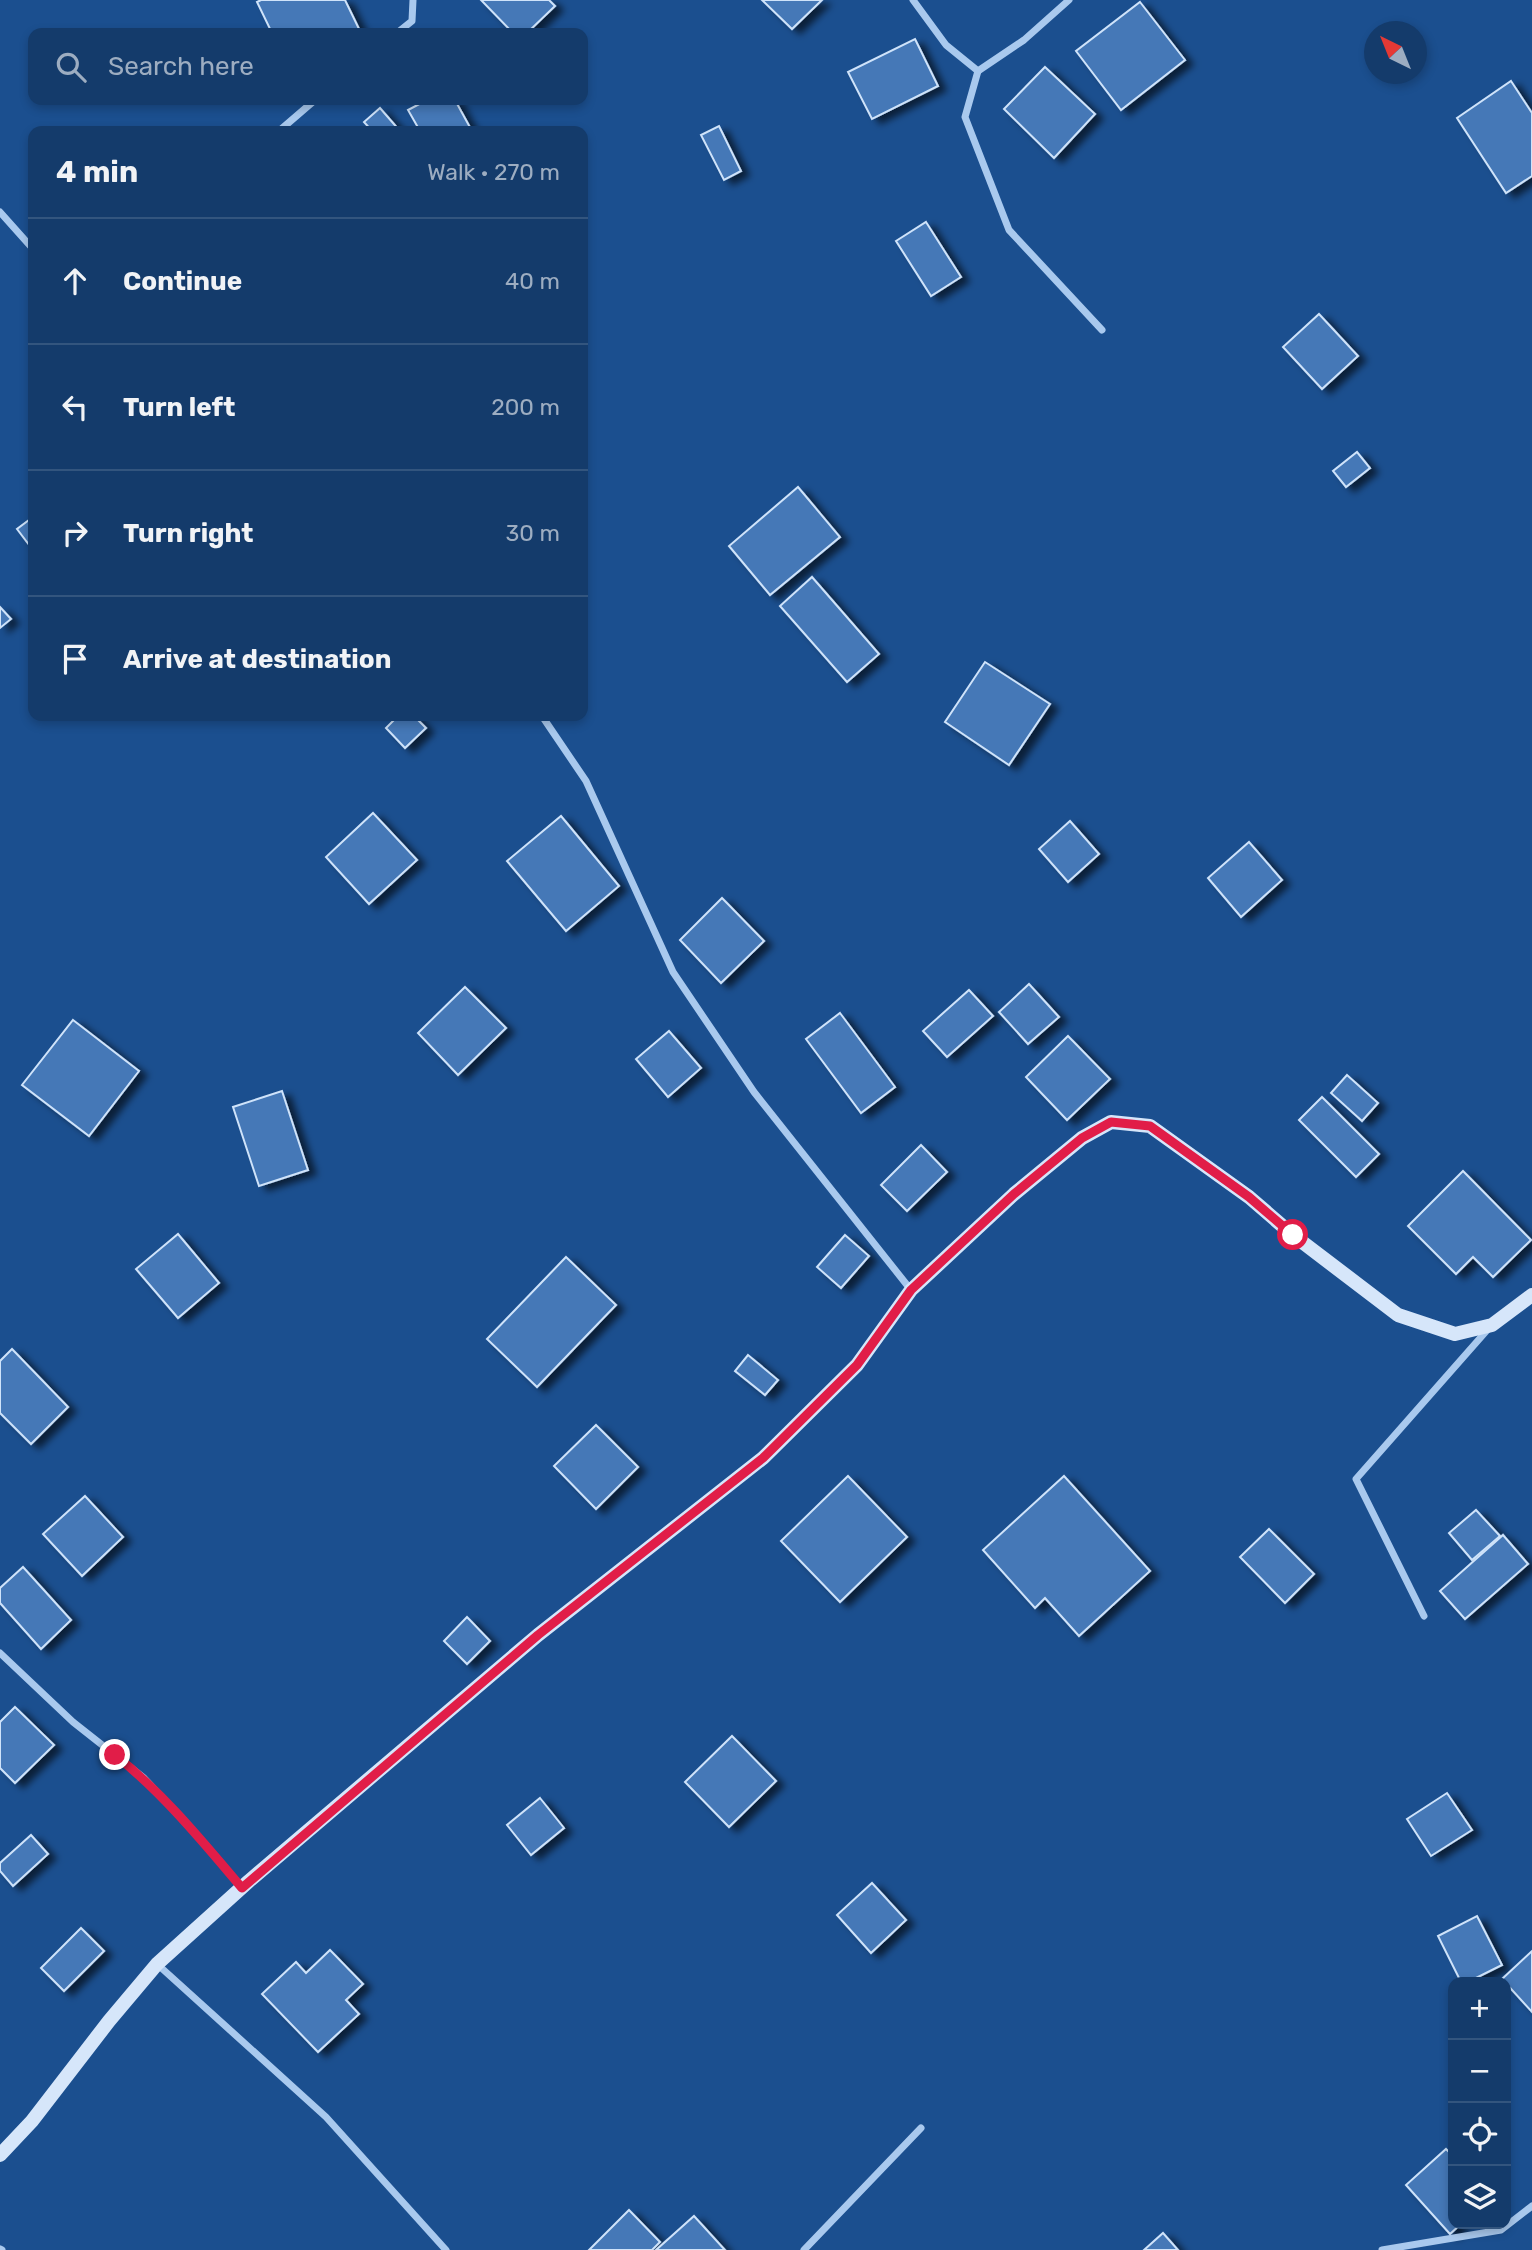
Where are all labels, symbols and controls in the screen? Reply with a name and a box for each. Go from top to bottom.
north arrow [1364,21,1427,84]
search box [28,28,588,105]
icon: search [52,48,90,86]
text: Search here [108,51,254,82]
text: 4 min [56,154,138,190]
text: Walk · 270 m [427,158,560,186]
icon: ahead [56,262,94,300]
text: Continue [123,266,242,297]
text: 40 m [505,267,560,295]
icon: left [56,388,94,426]
text: Turn left [123,392,235,423]
text: 200 m [491,393,560,421]
icon: right [56,514,94,552]
text: Turn right [123,518,253,549]
text: 30 m [505,519,560,547]
icon: arrive [56,640,94,678]
text: Arrive at destination [123,644,391,675]
route start [1277,1219,1308,1250]
route end [99,1739,130,1770]
map controls [1448,1977,1511,2229]
button: + [1448,1977,1511,2040]
button: − [1448,2040,1511,2103]
button: locate [1448,2103,1511,2166]
button: layers [1448,2166,1511,2229]

